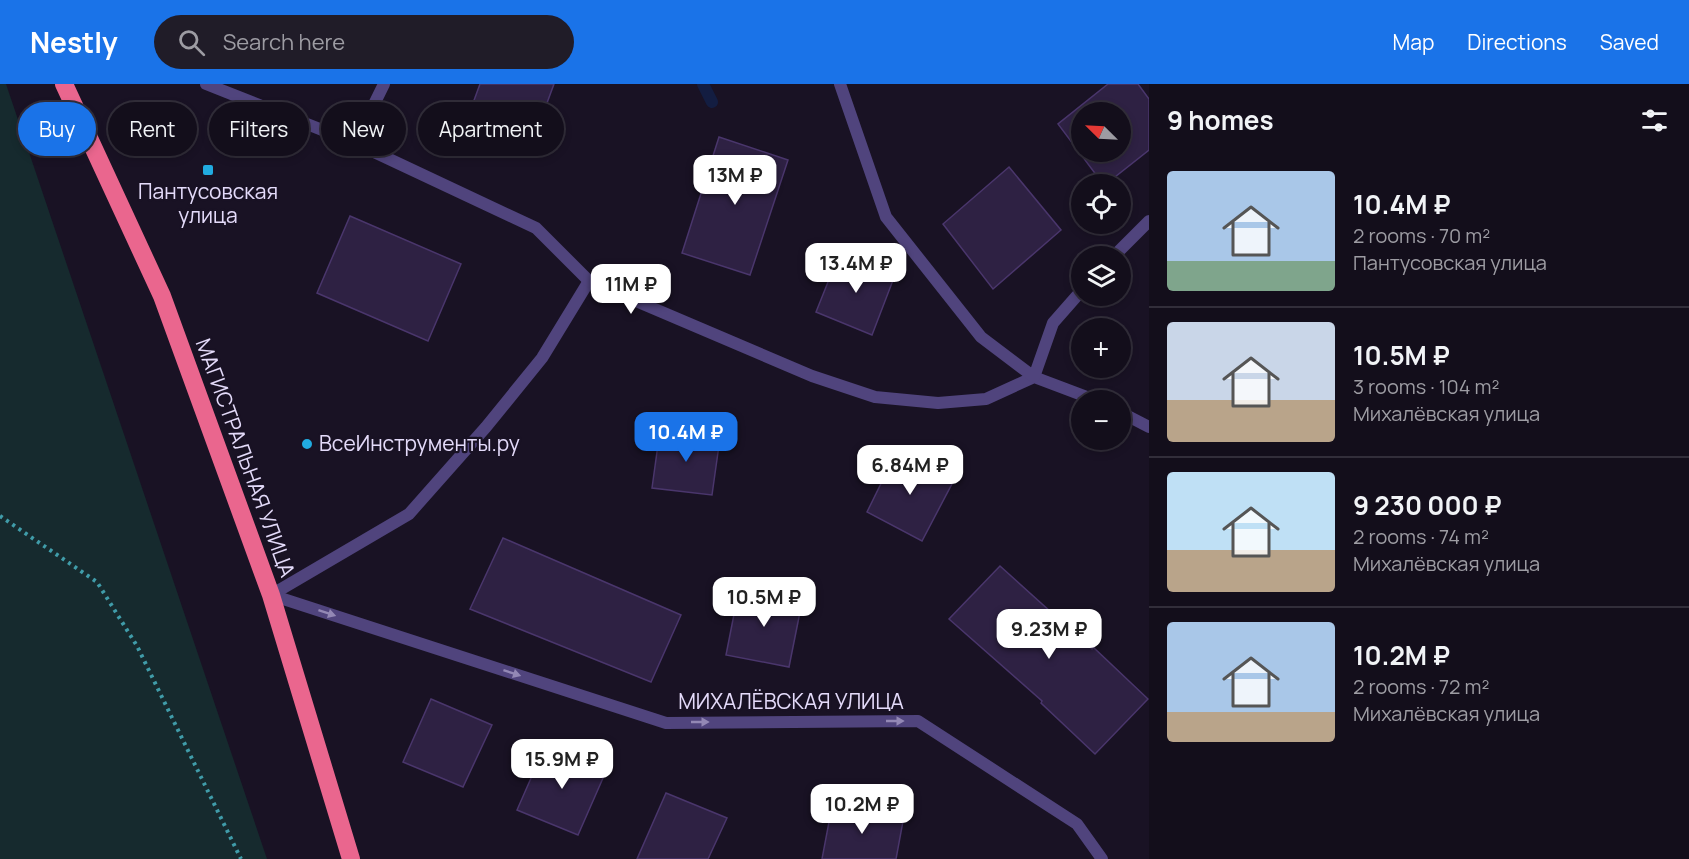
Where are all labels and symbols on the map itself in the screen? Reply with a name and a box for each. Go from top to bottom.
north arrow [1071,102,1131,162]
pin: 13M ₽ [693,155,777,206]
marker: Пантусовская улица [201,163,215,177]
place label: Пантусовская улица [138,177,278,229]
pin: 13.4M ₽ [801,243,911,294]
pin: 11M ₽ [589,264,673,315]
street label: МАГИСТРАЛЬНАЯ УЛИЦА [190,334,302,581]
pin: 10.4M ₽ [631,412,741,463]
place label: ВсеИнструменты.ру [319,429,520,457]
marker: ВсеИнструменты.ру [300,437,314,451]
pin: 6.84M ₽ [855,445,965,496]
pin: 10.5M ₽ [709,577,819,628]
one-way arrow [318,609,336,618]
pin: 9.23M ₽ [994,609,1104,660]
one-way arrow [503,669,521,678]
street label: МИХАЛЁВСКАЯ УЛИЦА [678,687,904,715]
one-way arrow [885,716,904,726]
one-way arrow [690,717,709,727]
pin: 15.9M ₽ [507,739,617,790]
pin: 10.2M ₽ [807,784,917,835]

